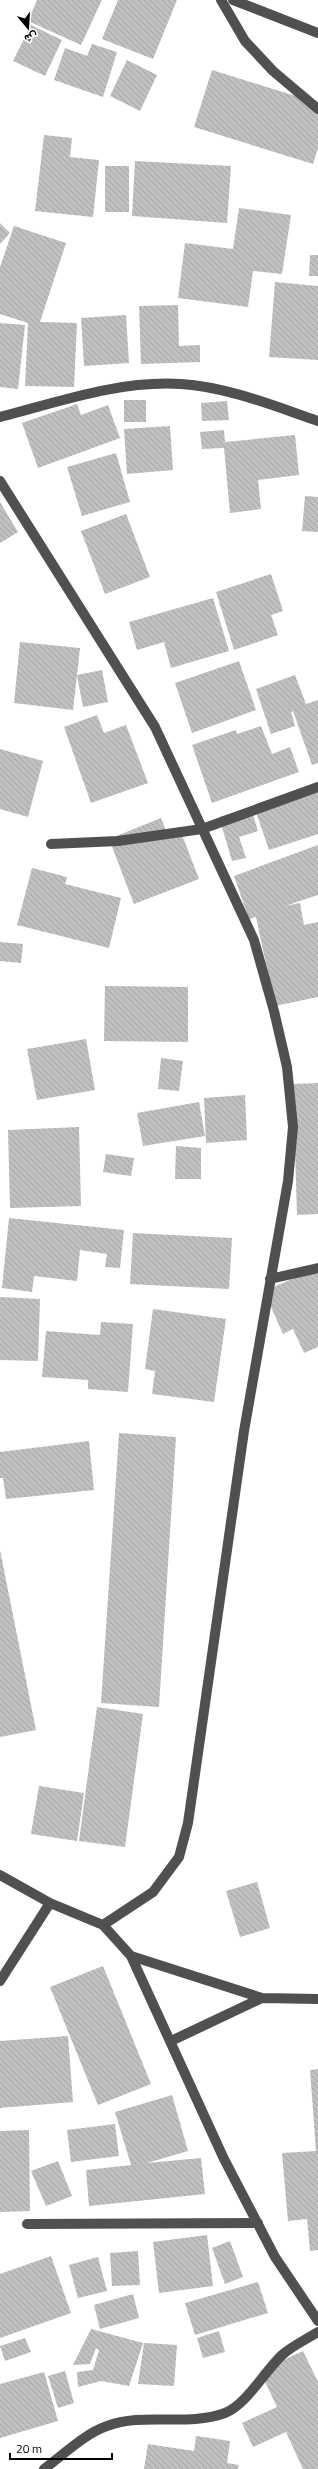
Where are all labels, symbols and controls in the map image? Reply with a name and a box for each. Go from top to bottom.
north arrow [8,8,48,48]
text: ش [22,28,40,47]
scale bar [10,2435,112,2461]
text: 20 m [16,2439,42,2458]

